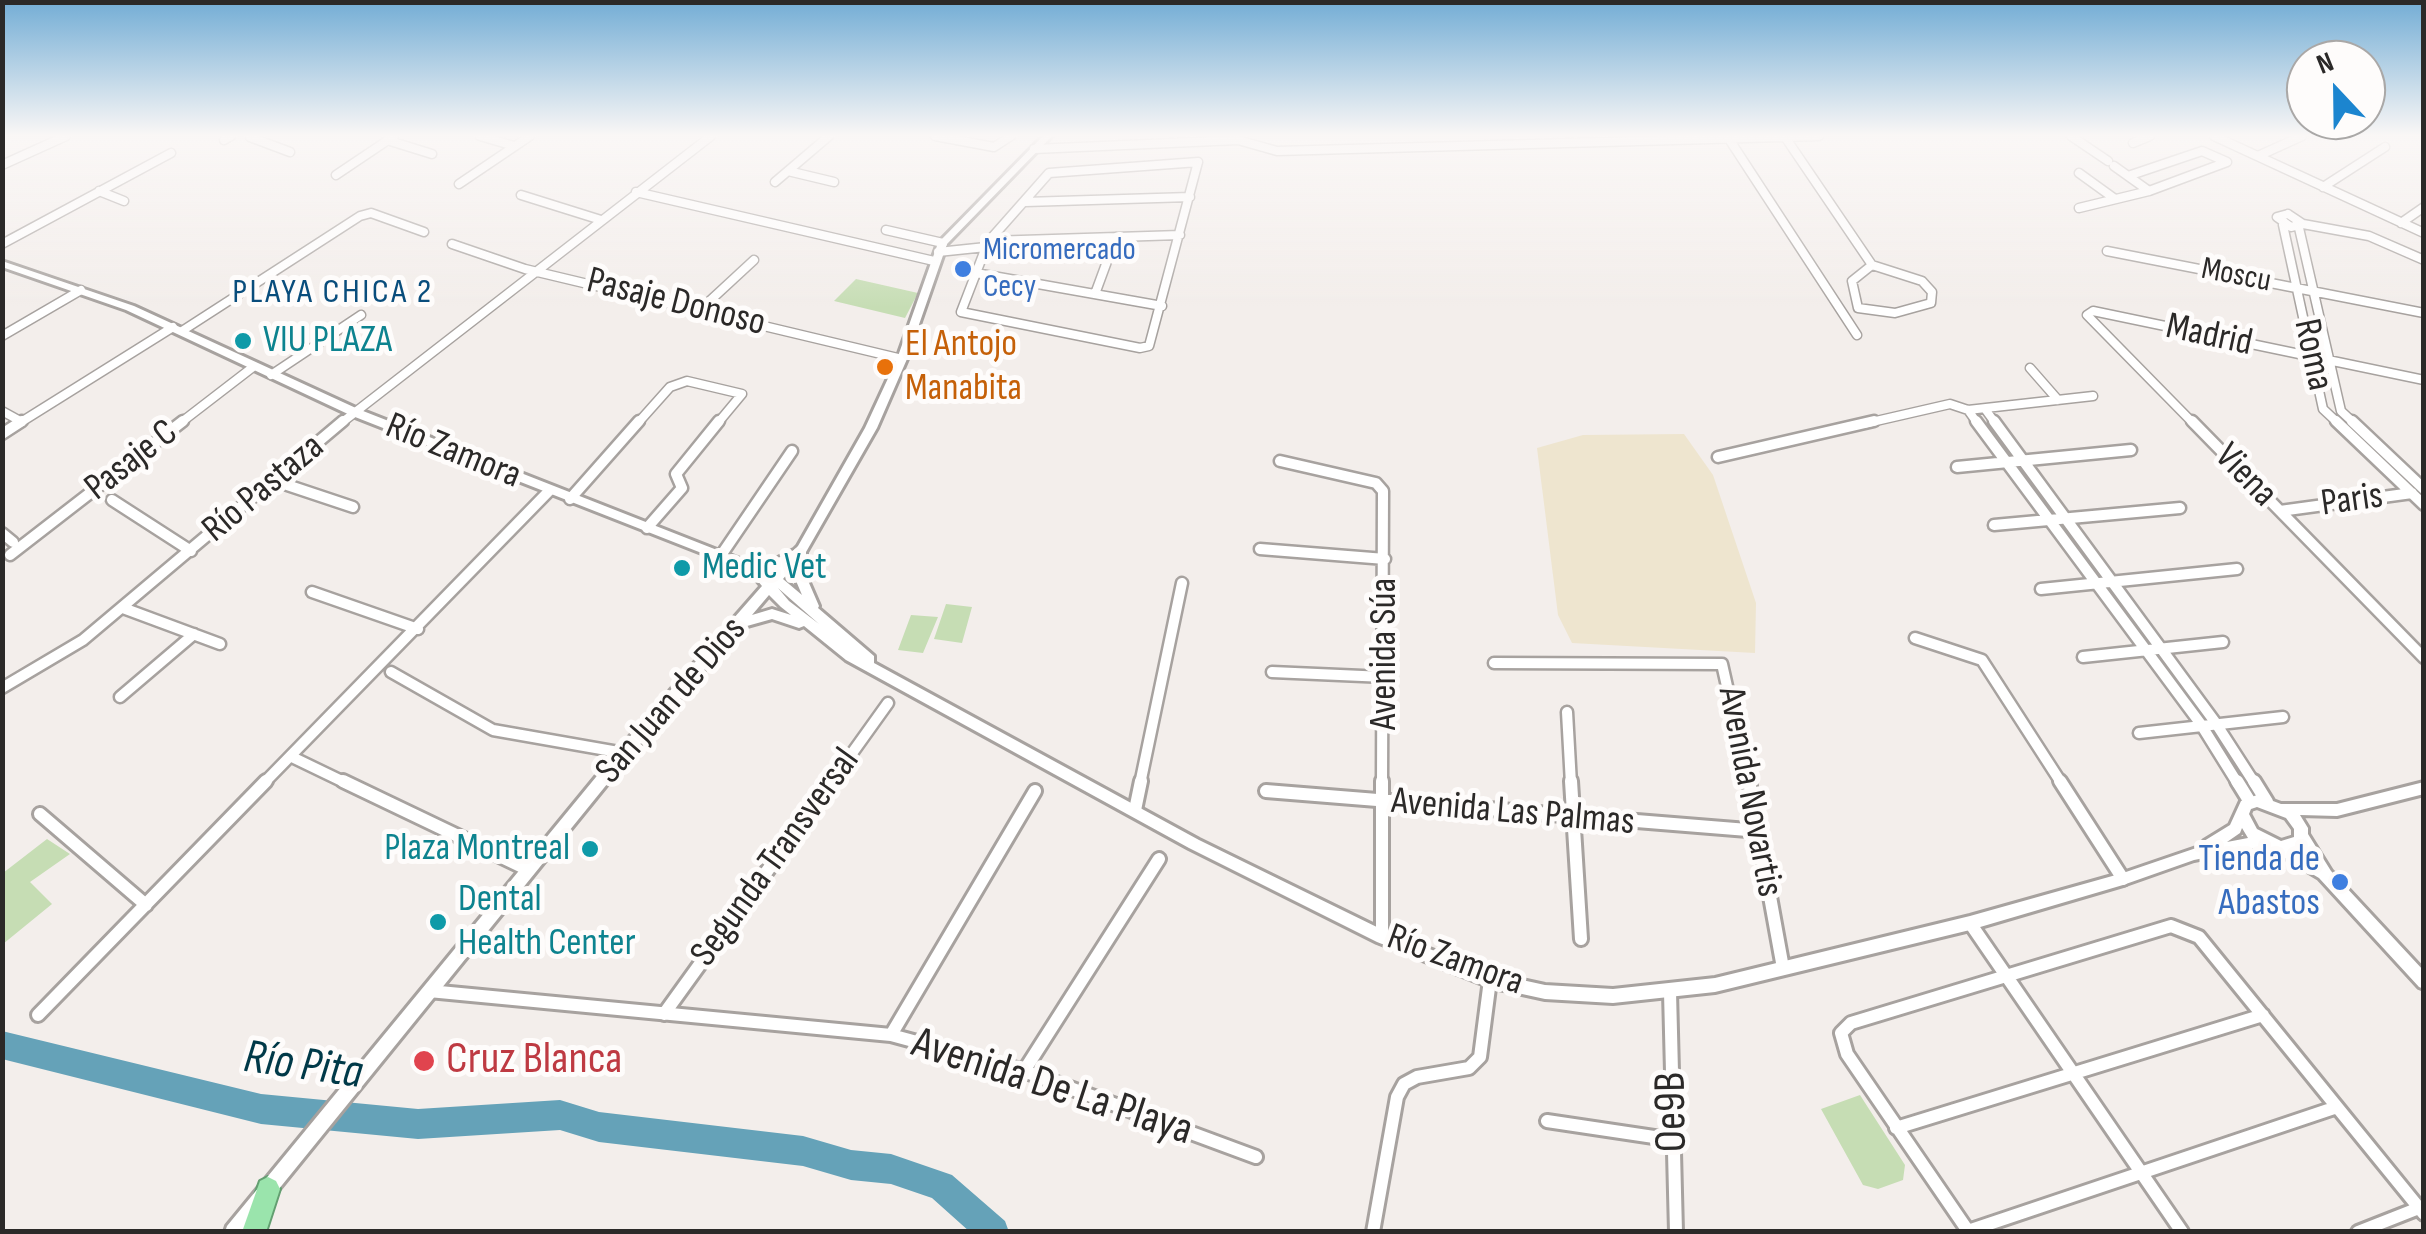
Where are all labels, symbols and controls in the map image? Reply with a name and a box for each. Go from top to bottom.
north arrow [2286,40,2386,140]
text: N [2312,45,2338,82]
place label: Micromercado Cecy [983,232,1136,307]
street label: Moscu [2198,250,2274,302]
marker: Micromercado Cecy [952,258,974,280]
street label: Pasaje Donoso [582,259,770,347]
district label: PLAYA CHICA 2 [232,272,434,314]
street label: Madrid [2162,305,2256,367]
street label: Roma [2282,315,2342,395]
place label: VIU PLAZA [263,318,392,364]
place label: El Antojo Manabita [905,322,1022,412]
marker: VIU PLAZA [232,330,254,352]
marker: El Antojo Manabita [874,356,896,378]
street label: Río Zamora [379,404,527,500]
street label: Pasaje C [77,411,187,511]
street label: Río Pastaza [194,425,334,553]
street label: Viena [2204,435,2286,517]
street label: Paris [2318,474,2386,528]
place label: Medic Vet [702,545,827,591]
marker: Medic Vet [671,557,693,579]
street label: Avenida Súa [1362,578,1408,730]
street label: San Juan de Dios [587,608,757,794]
street label: Avenida Novartis [1706,683,1792,901]
street label: Segunda Transversal [682,740,870,976]
street label: Avenida Las Palmas [1390,780,1636,846]
place label: Plaza Montreal [384,826,570,872]
place label: Tienda de Abastos [2198,837,2320,926]
marker: Plaza Montreal [579,838,601,860]
marker: Tienda de Abastos [2329,871,2351,893]
place label: Dental Health Center [458,877,636,966]
marker: Dental Health Center [427,911,449,933]
street label: Río Zamora [1381,915,1529,1007]
street label: Avenida De La Playa [905,1017,1199,1159]
water label: Río Pita [240,1030,366,1104]
place label: Cruz Blanca [446,1034,622,1088]
marker: Cruz Blanca [411,1048,437,1074]
street label: Oe9B [1645,1071,1701,1153]

